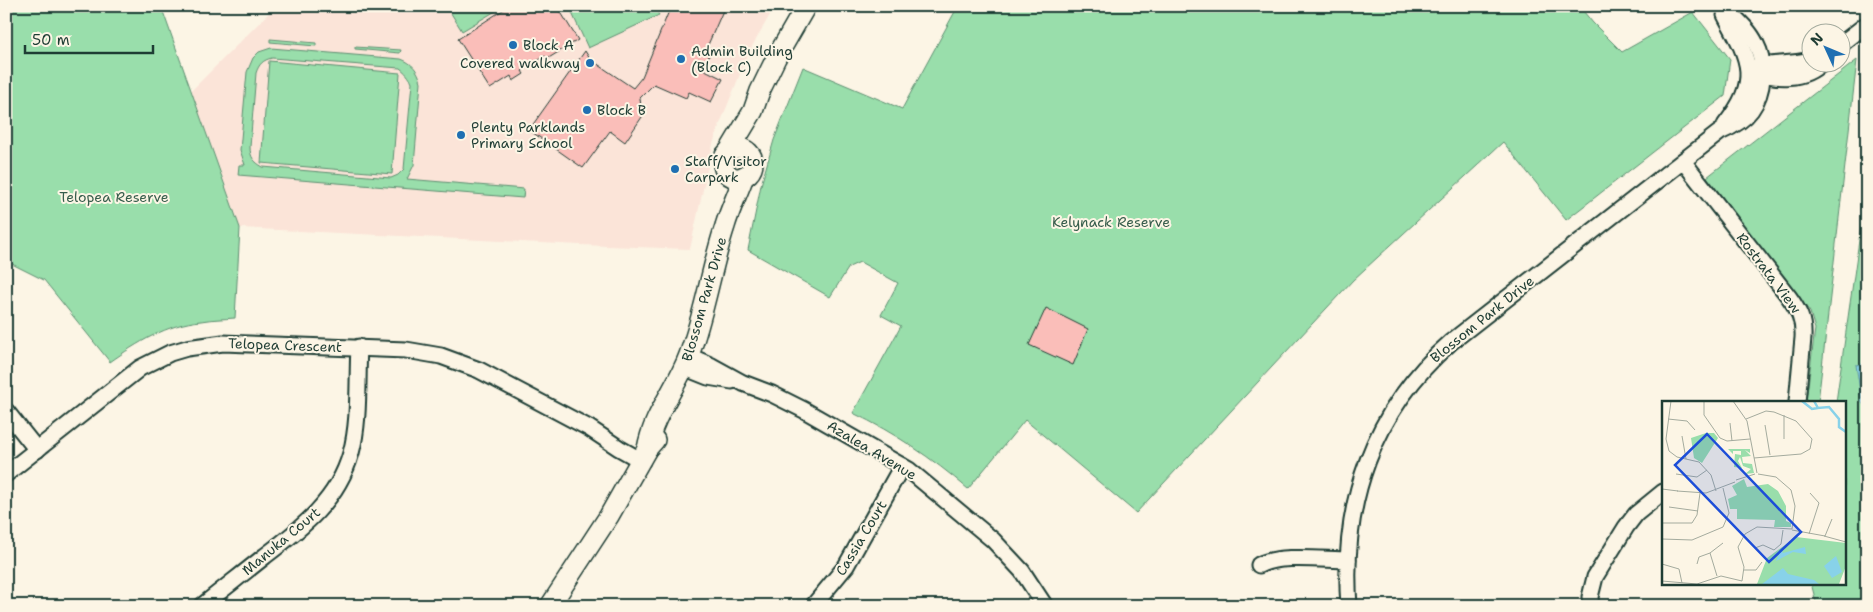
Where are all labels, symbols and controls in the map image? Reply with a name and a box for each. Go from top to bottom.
scale bar [25,22,152,54]
north arrow [1800,22,1850,72]
text: N [1806,29,1827,49]
text: 50 m [32,30,70,50]
place label: Block A [523,36,574,54]
marker: Block A [507,39,519,51]
place label: Admin Building (Block C) [691,42,793,76]
marker: Admin Building (Block C) [675,53,687,65]
place label: Covered walkway [460,54,580,72]
marker: Covered walkway [584,57,596,69]
place label: Block B [597,101,646,119]
marker: Block B [581,104,593,116]
place label: Plenty Parklands Primary School [471,118,585,152]
marker: Plenty Parklands Primary School [455,129,467,141]
place label: Staff/Visitor Carpark [685,152,767,186]
marker: Staff/Visitor Carpark [669,163,681,175]
park label: Telopea Reserve [59,188,169,206]
park label: Kelynack Reserve [1052,213,1170,231]
street label: Rostrata View [1733,229,1805,317]
street label: Blossom Park Drive [678,235,730,363]
street label: Blossom Park Drive [1426,271,1538,366]
street label: Telopea Crescent [228,334,342,356]
inset map [1662,401,1846,584]
street label: Azalea Avenue [824,416,920,484]
street label: Cassia Court [831,497,891,579]
street label: Manuka Court [238,503,324,579]

